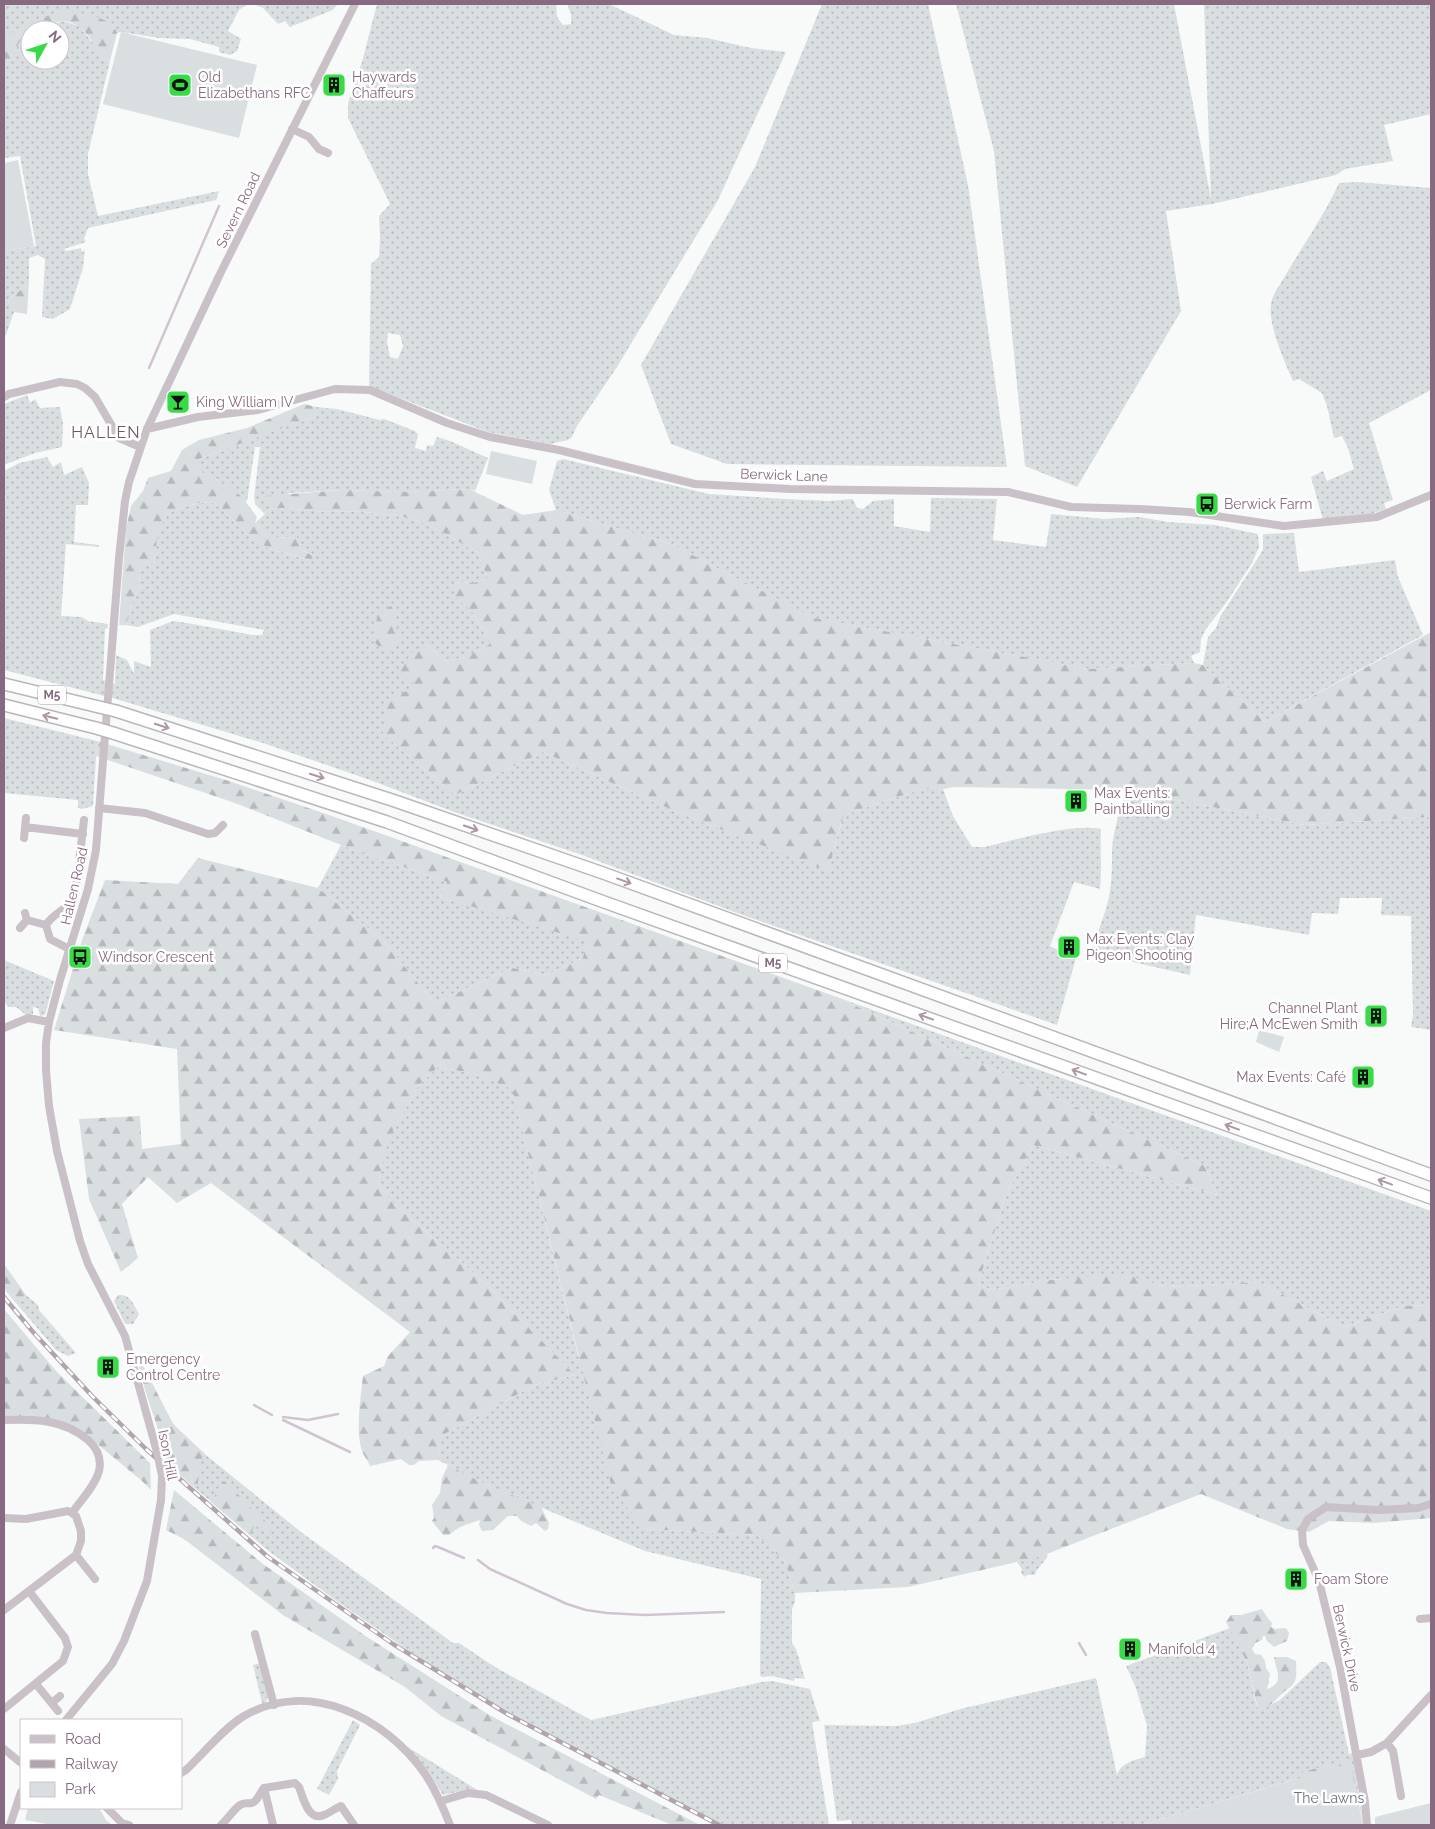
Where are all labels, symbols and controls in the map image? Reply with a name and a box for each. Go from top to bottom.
north arrow [20,20,70,70]
text: N [45,27,65,46]
place label: Old Elizabethans RFC [198,69,311,101]
place label: Haywards Chaffeurs [352,69,417,101]
sports icon: Old Elizabethans RFC [167,72,193,98]
building icon: Haywards Chaffeurs [321,72,347,98]
street label: Severn Road [213,170,263,250]
bar icon: King William IV [165,389,191,415]
place label: King William IV [196,394,294,410]
district label: HALLEN [71,423,141,442]
street label: Berwick Lane [740,465,828,485]
bus stop icon: Berwick Farm [1194,491,1220,517]
place label: Berwick Farm [1224,496,1312,512]
road number: M5 [38,686,66,704]
one-way arrow [42,711,58,721]
one-way arrow [154,722,169,731]
one-way arrow [308,772,324,782]
place label: Max Events: Paintballing [1094,785,1170,817]
building icon: Max Events: Paintballing [1063,788,1089,814]
one-way arrow [463,823,479,833]
street label: Hallen Road [57,846,91,926]
one-way arrow [616,877,632,886]
place label: Max Events: Clay Pigeon Shooting [1086,931,1195,963]
building icon: Max Events: Clay Pigeon Shooting [1056,934,1082,960]
bus stop icon: Windsor Crescent [67,944,93,970]
place label: Windsor Crescent [98,949,214,965]
road number: M5 [759,954,787,972]
place label: Channel Plant Hire;A McEwen Smith [1220,1000,1358,1032]
building icon: Channel Plant Hire;A McEwen Smith [1363,1003,1389,1029]
one-way arrow [919,1012,935,1021]
building icon: Max Events: Café [1350,1064,1376,1090]
one-way arrow [1072,1067,1088,1076]
place label: Max Events: Café [1236,1069,1346,1085]
one-way arrow [1225,1122,1241,1131]
one-way arrow [1378,1177,1394,1186]
place label: Emergency Control Centre [126,1351,220,1383]
building icon: Emergency Control Centre [95,1354,121,1380]
street label: Ison Hill [155,1428,181,1482]
building icon: Foam Store [1283,1566,1309,1592]
place label: Foam Store [1314,1571,1388,1587]
street label: Berwick Drive [1330,1603,1364,1693]
building icon: Manifold 4 [1117,1636,1143,1662]
place label: Manifold 4 [1148,1641,1216,1657]
legend [20,1719,182,1809]
text: Road [65,1730,101,1748]
text: Railway [65,1755,118,1773]
text: Park [65,1780,96,1798]
park label: The Lawns [1294,1790,1364,1806]

